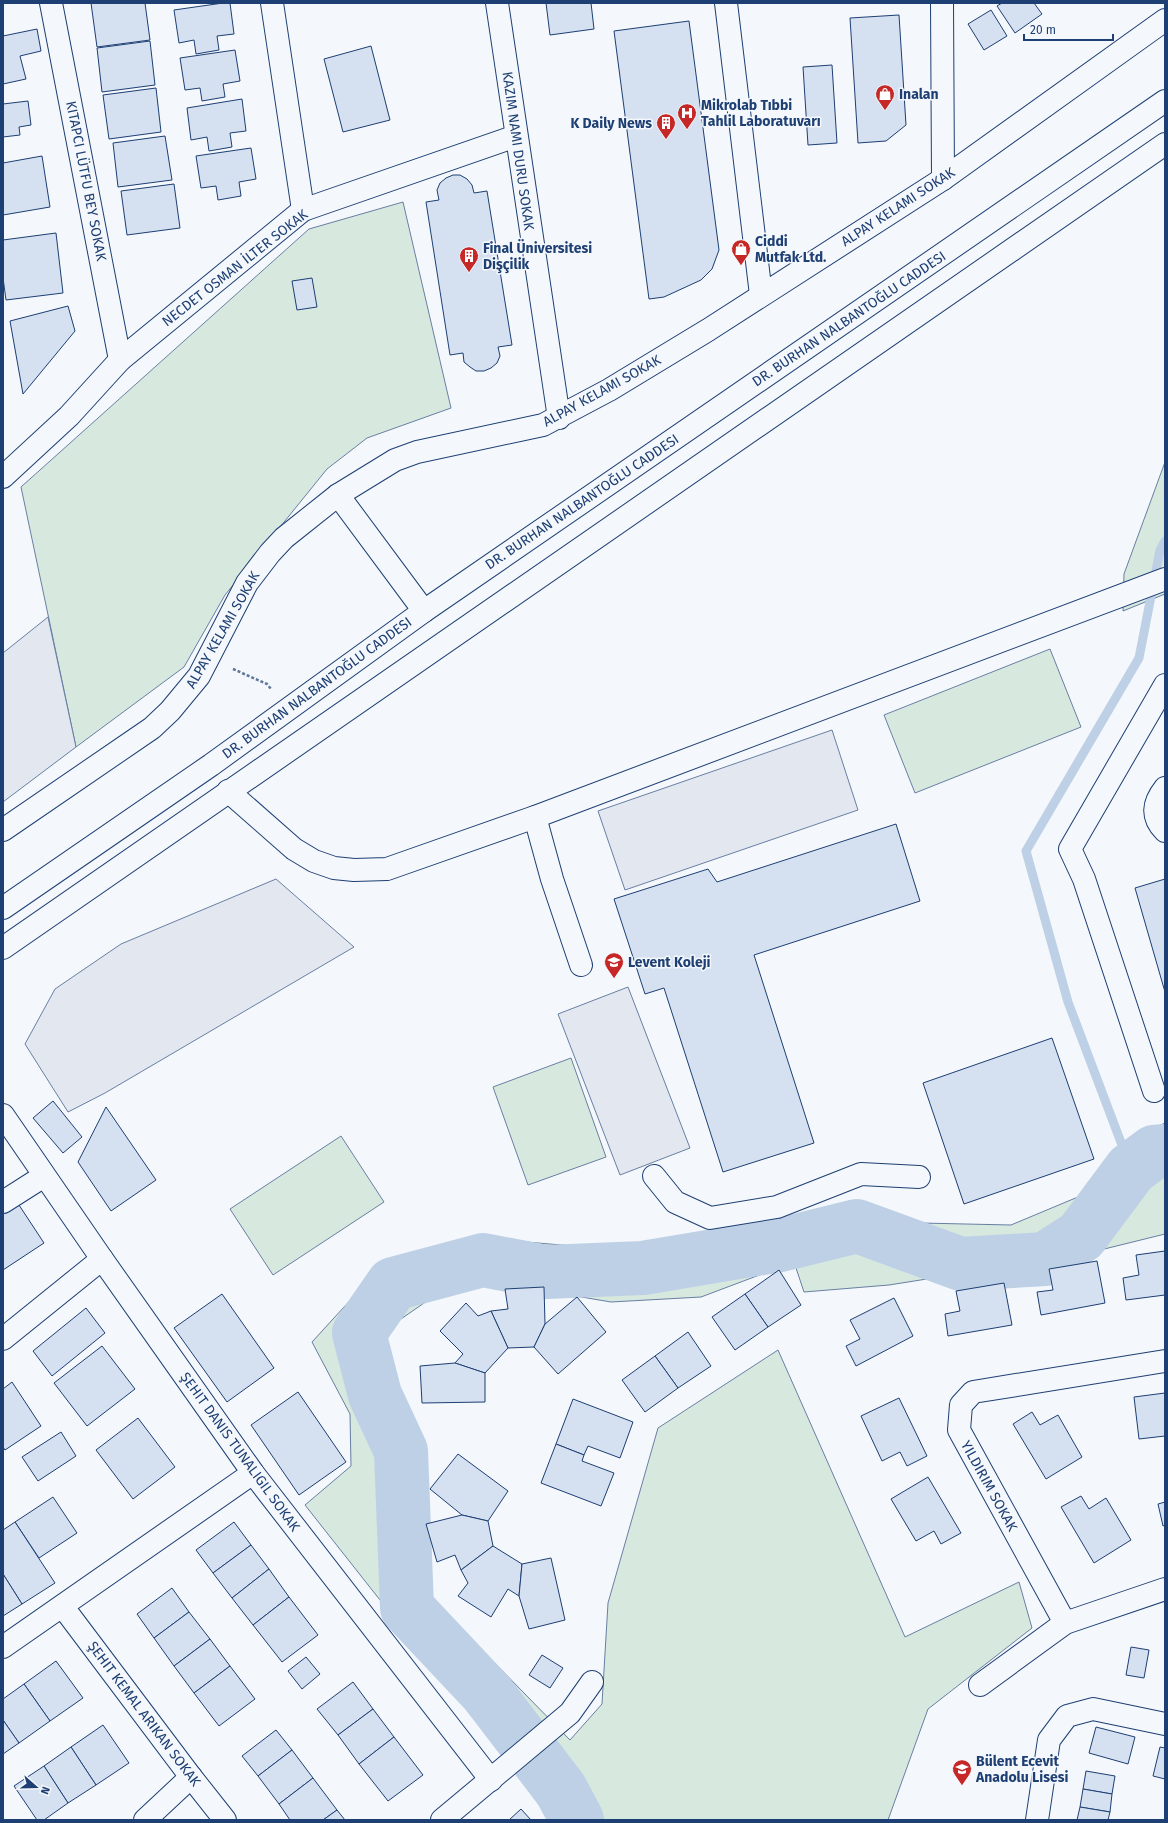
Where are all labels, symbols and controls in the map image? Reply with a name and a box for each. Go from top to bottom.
scale bar [1024,16,1113,42]
text: 20 m [1030,23,1056,37]
street label: KAZIM NAMI DURU SOKAK [498,71,538,232]
shop icon: Inalan [874,83,896,111]
place label: Inalan [899,86,939,103]
place label: Mikrolab Tıbbi Tahlil Laboratuvarı [701,97,821,130]
street label: KITAPCI LÜTFU BEY SOKAK [62,99,111,263]
hospital icon: Mikrolab Tıbbi Tahlil Laboratuvarı [676,102,698,130]
building icon: K Daily News [655,112,677,140]
place label: K Daily News [570,115,652,132]
street label: ALPAY KELAMI SOKAK [838,163,959,250]
street label: NECDET OSMAN İLTER SOKAK [158,205,312,330]
place label: Ciddi Mutfak Ltd. [755,233,826,266]
shop icon: Ciddi Mutfak Ltd. [730,238,752,266]
place label: Final Üniversitesi Dişçilik [483,239,592,274]
building icon: Final Üniversitesi Dişçilik [458,245,480,273]
street label: DR. BURHAN NALBANTOĞLU CADDESI [748,247,949,390]
street label: ALPAY KELAMI SOKAK [540,351,665,431]
street label: DR. BURHAN NALBANTOĞLU CADDESI [481,430,682,573]
street label: ALPAY KELAMI SOKAK [183,568,264,692]
street label: DR. BURHAN NALBANTOĞLU CADDESI [218,613,415,762]
school or university icon: Levent Koleji [603,951,625,979]
place label: Levent Koleji [628,954,711,971]
street label: ŞEHIT DANIS TUNALIGIL SOKAK [177,1369,304,1535]
street label: YILDIRIM SOKAK [957,1438,1021,1535]
street label: ŞEHIT KEMAL ARIKAN SOKAK [84,1638,205,1790]
place label: Bülent Ecevit Anadolu Lisesi [975,1753,1068,1786]
school or university icon: Bülent Ecevit Anadolu Lisesi [951,1758,973,1786]
north arrow [16,1767,56,1807]
text: N [38,1785,52,1796]

